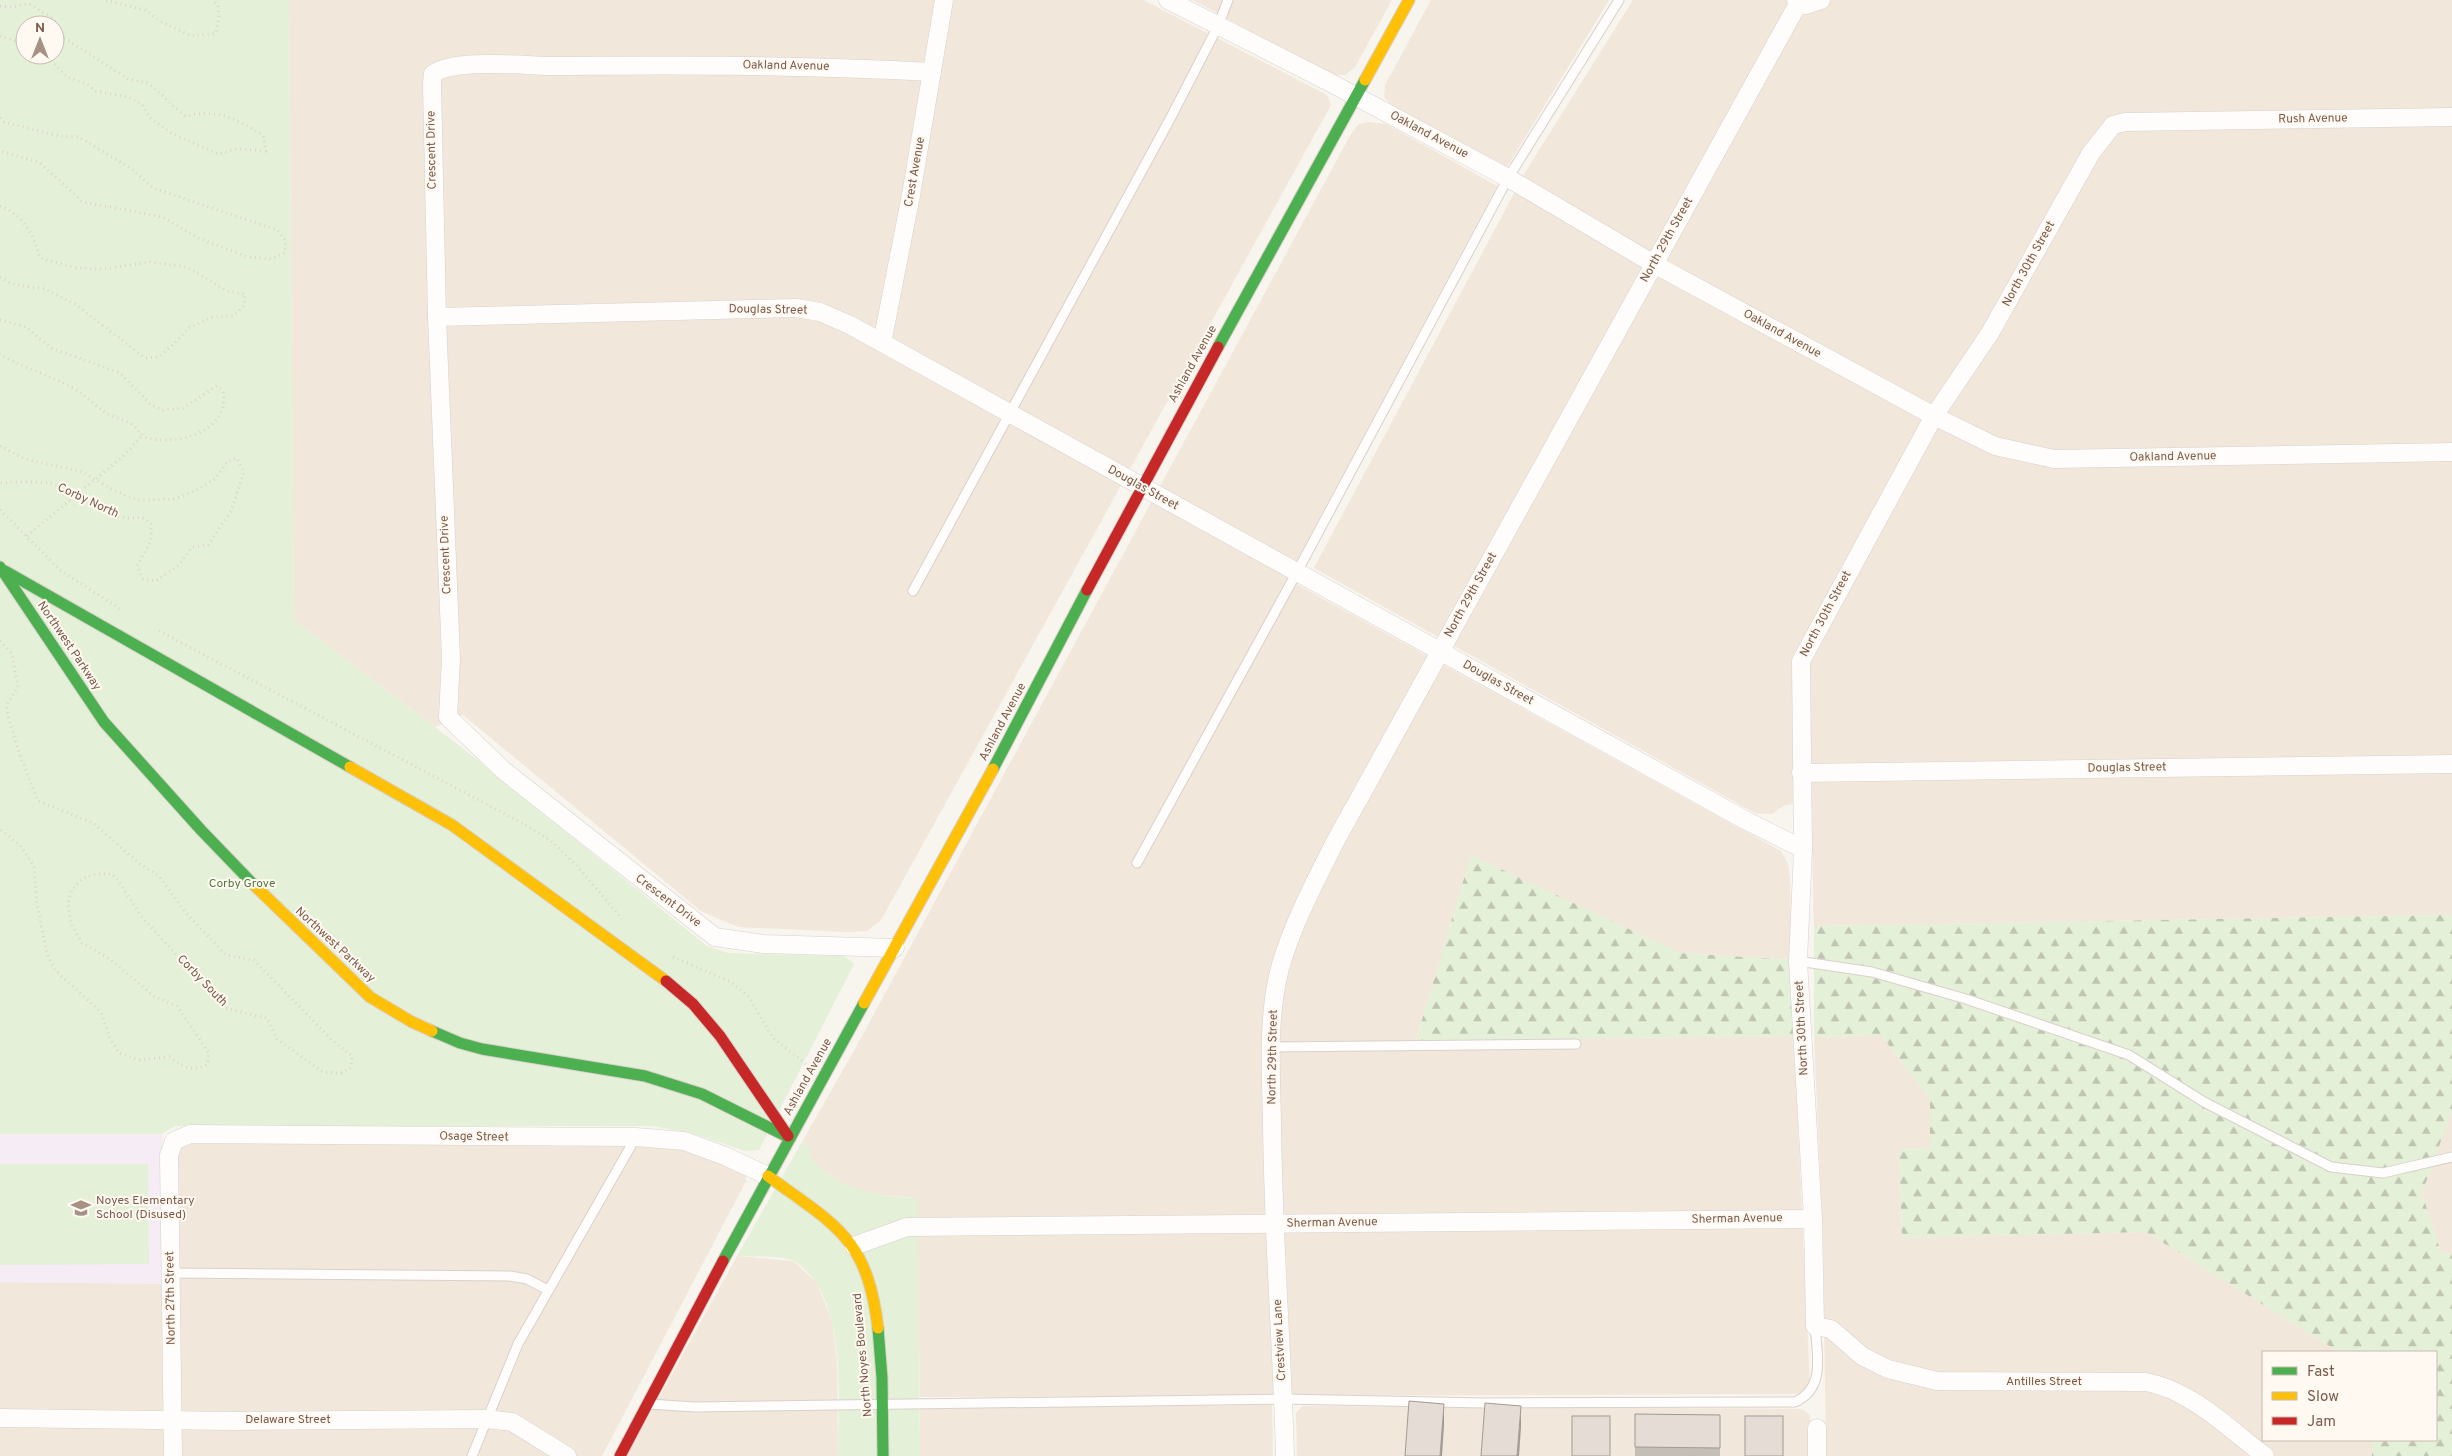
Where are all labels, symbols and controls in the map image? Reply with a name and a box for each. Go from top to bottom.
north arrow [15,15,65,65]
text: N [35,20,45,37]
street label: Oakland Avenue [742,57,830,75]
street label: Oakland Avenue [1387,108,1471,162]
street label: Crescent Drive [423,110,441,190]
street label: Rush Avenue [2278,110,2348,128]
street label: Crest Avenue [901,136,929,208]
street label: North 29th Street [1637,194,1697,286]
street label: North 30th Street [1999,218,2059,310]
street label: Douglas Street [728,301,808,319]
street label: Oakland Avenue [1740,306,1824,362]
street label: Ashland Avenue [1165,322,1221,406]
street label: Oakland Avenue [2129,448,2217,466]
street label: Douglas Street [1105,462,1181,514]
street label: Corby North [55,480,121,522]
street label: Crescent Drive [437,515,455,595]
street label: North 29th Street [1441,549,1501,641]
street label: North 30th Street [1796,568,1856,660]
street label: Northwest Parkway [33,598,105,694]
street label: Douglas Street [1460,657,1536,709]
street label: Ashland Avenue [976,680,1030,764]
street label: Douglas Street [2087,759,2167,777]
street label: Crescent Drive [632,871,704,931]
park label: Corby Grove [209,876,275,892]
street label: Northwest Parkway [291,904,379,986]
street label: Corby South [173,952,231,1010]
street label: North 30th Street [1792,980,1812,1076]
street label: North 29th Street [1264,1009,1282,1105]
street label: Ashland Avenue [780,1035,836,1119]
street label: Osage Street [439,1128,509,1146]
place label: Noyes Elementary School (Disused) [96,1193,195,1223]
school or university icon: Noyes Elementary School (Disused) [70,1197,92,1219]
street label: Sherman Avenue [1691,1210,1783,1228]
street label: Sherman Avenue [1286,1214,1378,1232]
street label: North 27th Street [162,1251,180,1345]
street label: North Noyes Boulevard [850,1292,876,1418]
street label: Crestview Lane [1270,1299,1290,1381]
legend [2262,1351,2437,1441]
text: Fast [2307,1363,2335,1382]
street label: Antilles Street [2006,1374,2082,1390]
text: Slow [2307,1388,2339,1407]
street label: Delaware Street [245,1412,331,1428]
text: Jam [2307,1413,2336,1432]

